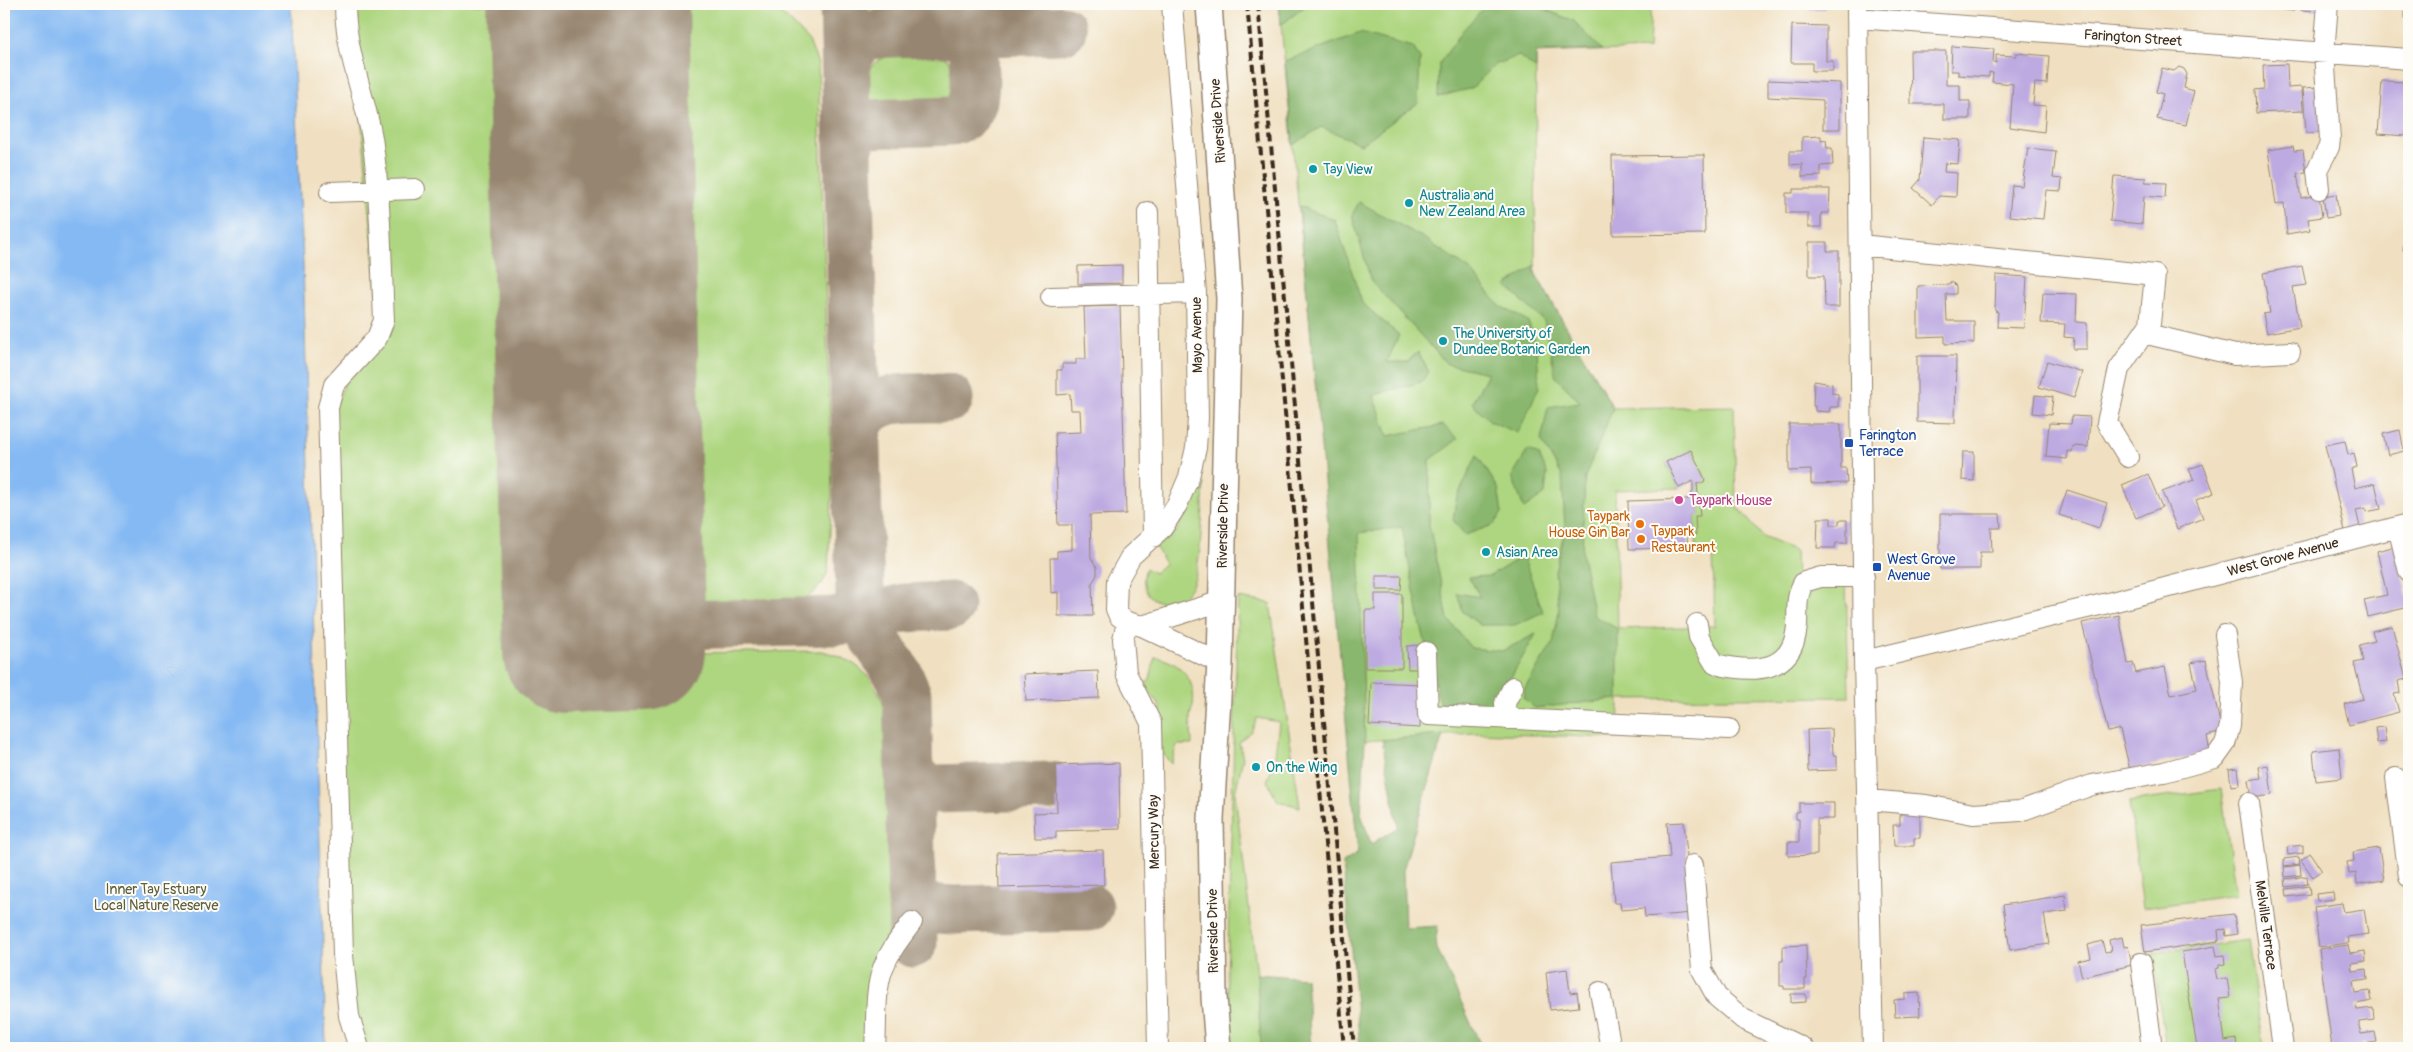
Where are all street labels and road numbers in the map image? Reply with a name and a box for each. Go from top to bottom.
street label: Farington Street [2083,26,2183,50]
street label: Riverside Drive [1207,78,1229,164]
street label: Mayo Avenue [1188,297,1206,373]
street label: Riverside Drive [1214,483,1232,569]
street label: West Grove Avenue [2225,534,2341,580]
street label: Mercury Way [1145,795,1163,869]
street label: Melville Terrace [2251,879,2281,971]
street label: Riverside Drive [1204,888,1222,974]

